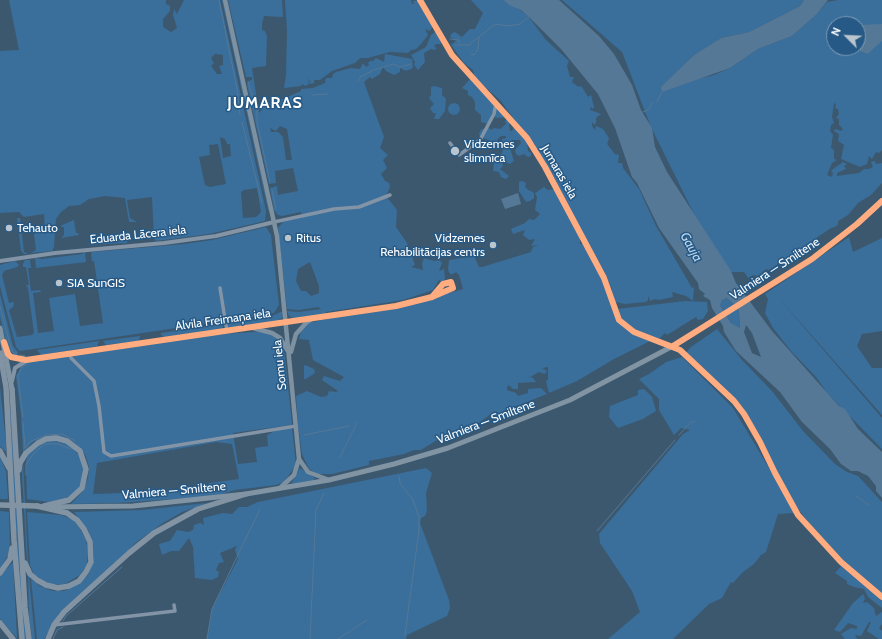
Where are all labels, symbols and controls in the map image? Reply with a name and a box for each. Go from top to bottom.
north arrow [826,16,866,56]
text: N [828,25,844,38]
district label: JUMARAS [227,93,303,113]
place label: Vidzemes slimnīca [464,137,514,165]
street label: Jumaras iela [538,142,580,202]
marker: Vidzemes slimnīca [449,145,461,157]
place label: Tehauto [17,221,58,235]
marker: Tehauto [4,223,14,233]
street label: Eduarda Lācera iela [89,223,187,247]
water label: Gauja [677,230,705,264]
place label: Ritus [296,231,321,245]
place label: Vidzemes Rehabilitācijas centrs [380,231,485,259]
marker: Ritus [283,233,293,243]
street label: Valmiera — Smiltene [728,235,822,303]
marker: Vidzemes Rehabilitācijas centrs [488,240,498,250]
place label: SIA SunGIS [67,276,125,290]
marker: SIA SunGIS [54,278,64,288]
street label: Alvila Freimaņa iela [174,306,272,334]
street label: Somu iela [270,339,290,391]
street label: Valmiera — Smiltene [435,397,537,447]
street label: Valmiera — Smiltene [122,479,226,503]

